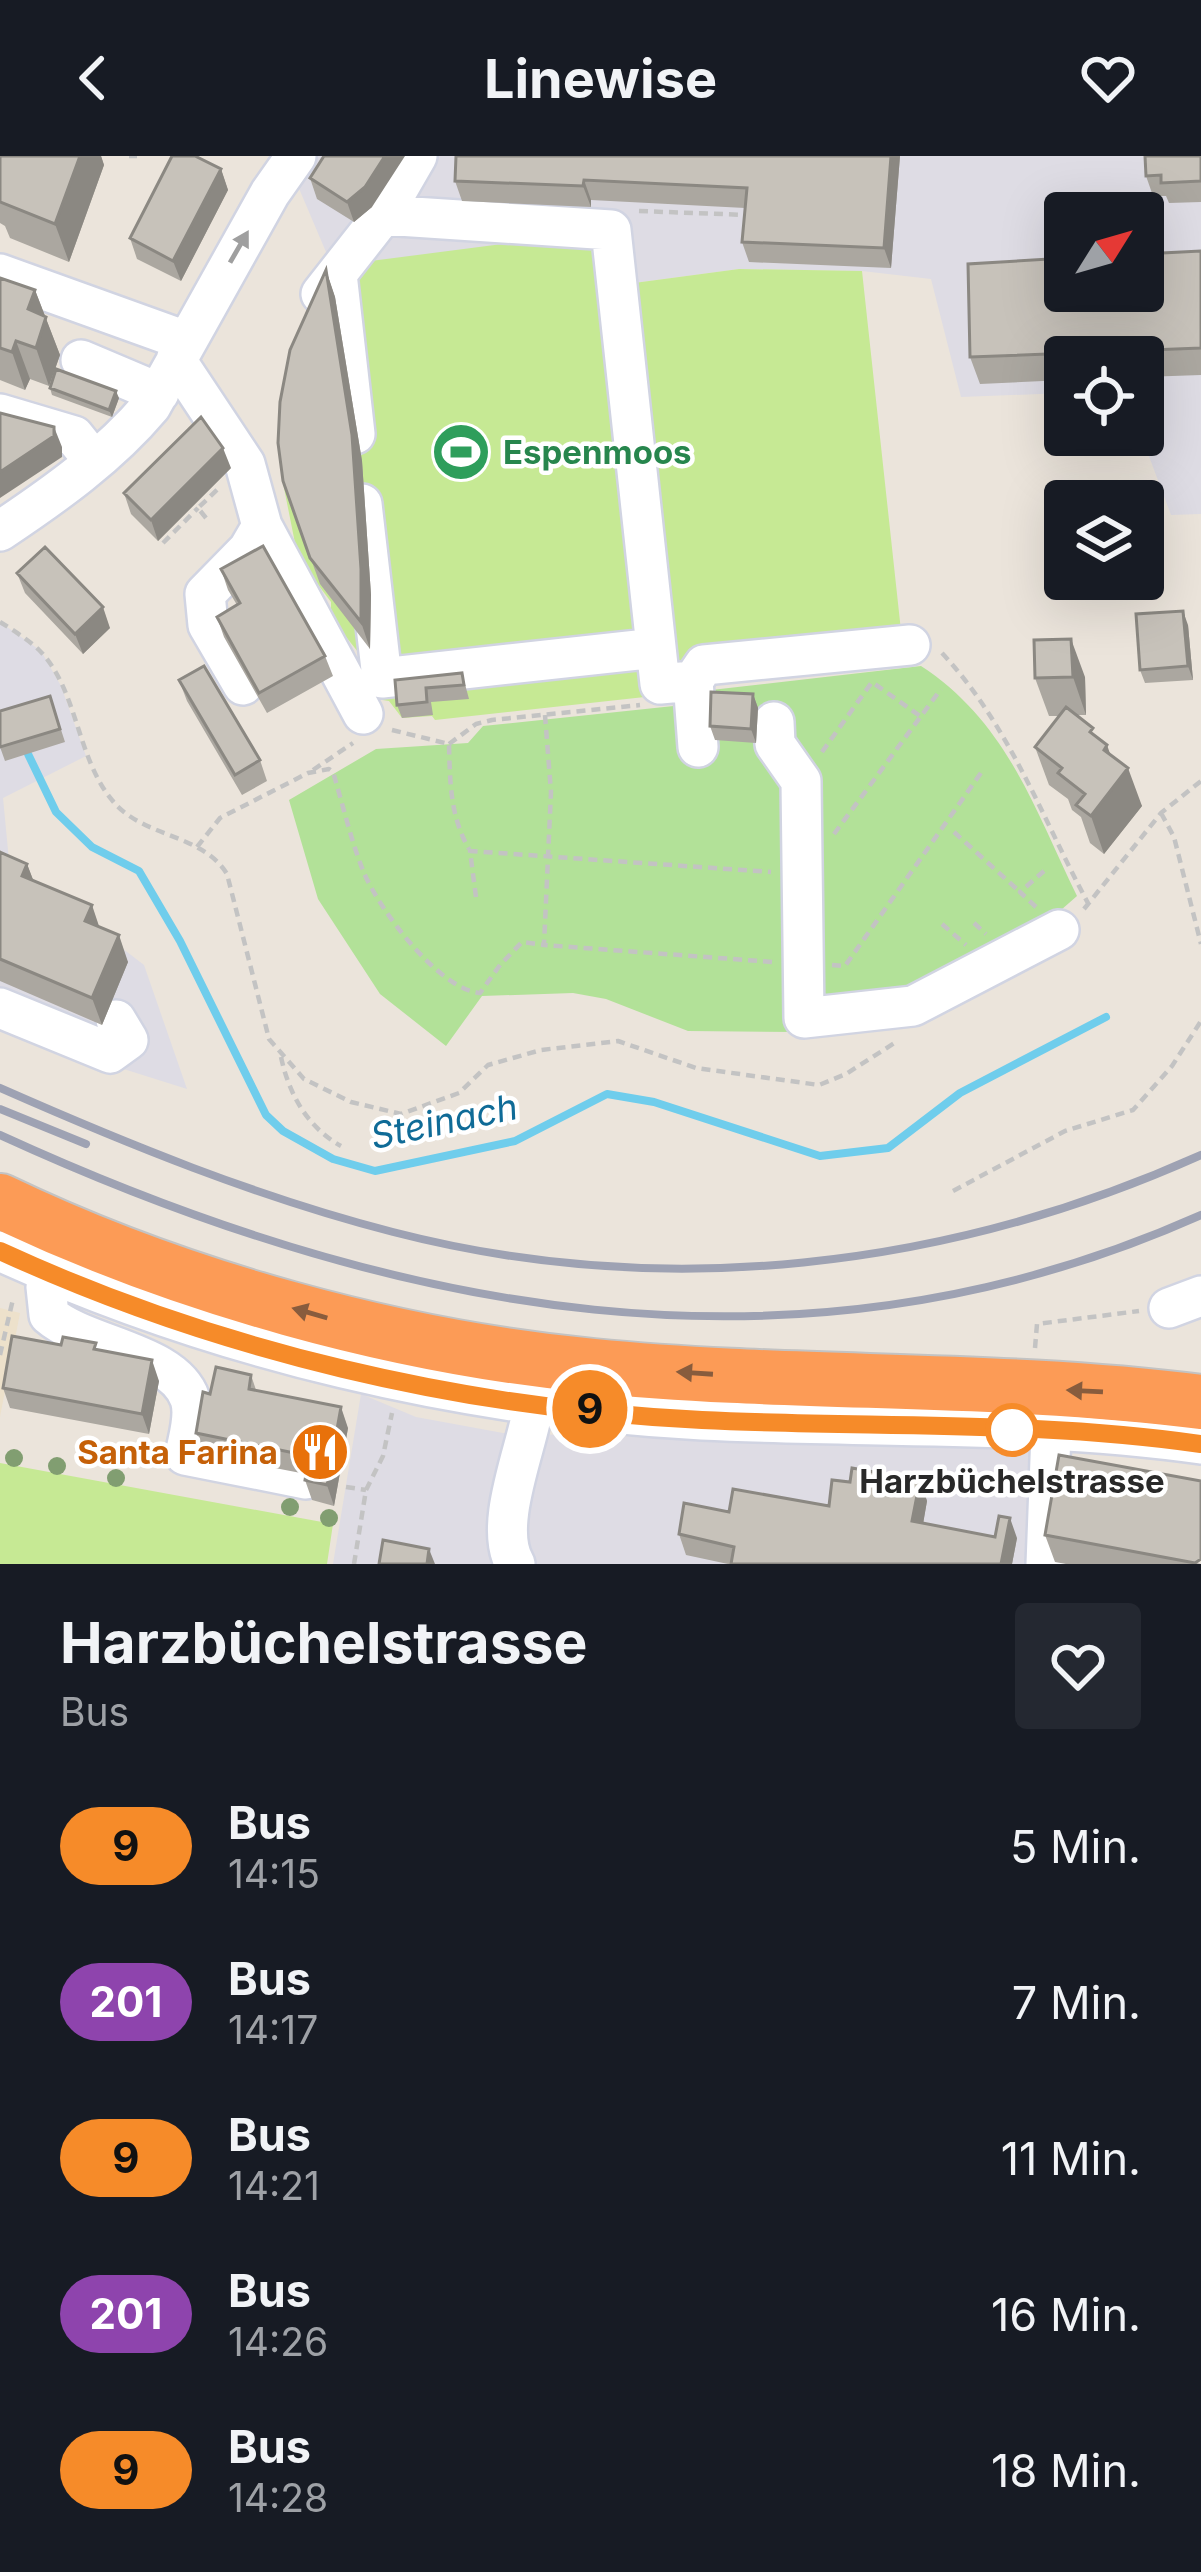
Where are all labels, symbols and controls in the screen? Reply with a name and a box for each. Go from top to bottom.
icon: back [60,45,126,111]
icon: heart [1075,45,1141,111]
text: Linewise [484,46,717,111]
north arrow [1044,192,1164,312]
map controls [1044,192,1164,600]
one-way arrow [228,231,249,264]
button: locate [1044,336,1164,456]
sports icon: Espenmoos [430,421,492,483]
place label: Espenmoos [503,432,692,472]
button: layers [1044,480,1164,600]
water label: Steinach [366,1084,522,1158]
one-way arrow [292,1303,329,1322]
one-way arrow [675,1363,713,1382]
line badge: 9 [551,1370,629,1448]
one-way arrow [1065,1381,1103,1400]
text: 9 [576,1383,604,1434]
marker: Harzbüchelstrasse [987,1405,1037,1455]
restaurant icon: Santa Farina [289,1421,351,1483]
place label: Santa Farina [77,1432,278,1472]
place label: Harzbüchelstrasse [859,1461,1165,1501]
button: heart [1015,1603,1141,1729]
text: Harzbüchelstrasse [60,1608,588,1677]
text: Bus [60,1688,129,1735]
text: Bus [228,1795,311,1850]
text: 5 Min. [1010,1819,1141,1874]
text: 9 [112,1820,140,1871]
text: 14:15 [228,1850,320,1897]
text: Bus [228,1951,311,2006]
text: 7 Min. [1012,1975,1141,2030]
text: 201 [90,1976,162,2027]
text: 14:17 [228,2006,318,2053]
text: Bus [228,2107,311,2162]
text: 11 Min. [1001,2131,1141,2186]
text: 9 [112,2132,140,2183]
text: 14:21 [228,2162,320,2209]
text: Bus [228,2263,311,2318]
text: 16 Min. [991,2287,1141,2342]
text: 201 [90,2288,162,2339]
text: 14:26 [228,2318,328,2365]
text: Bus [228,2419,311,2474]
text: 18 Min. [991,2443,1141,2498]
text: 9 [112,2444,140,2495]
text: 14:28 [228,2474,328,2521]

